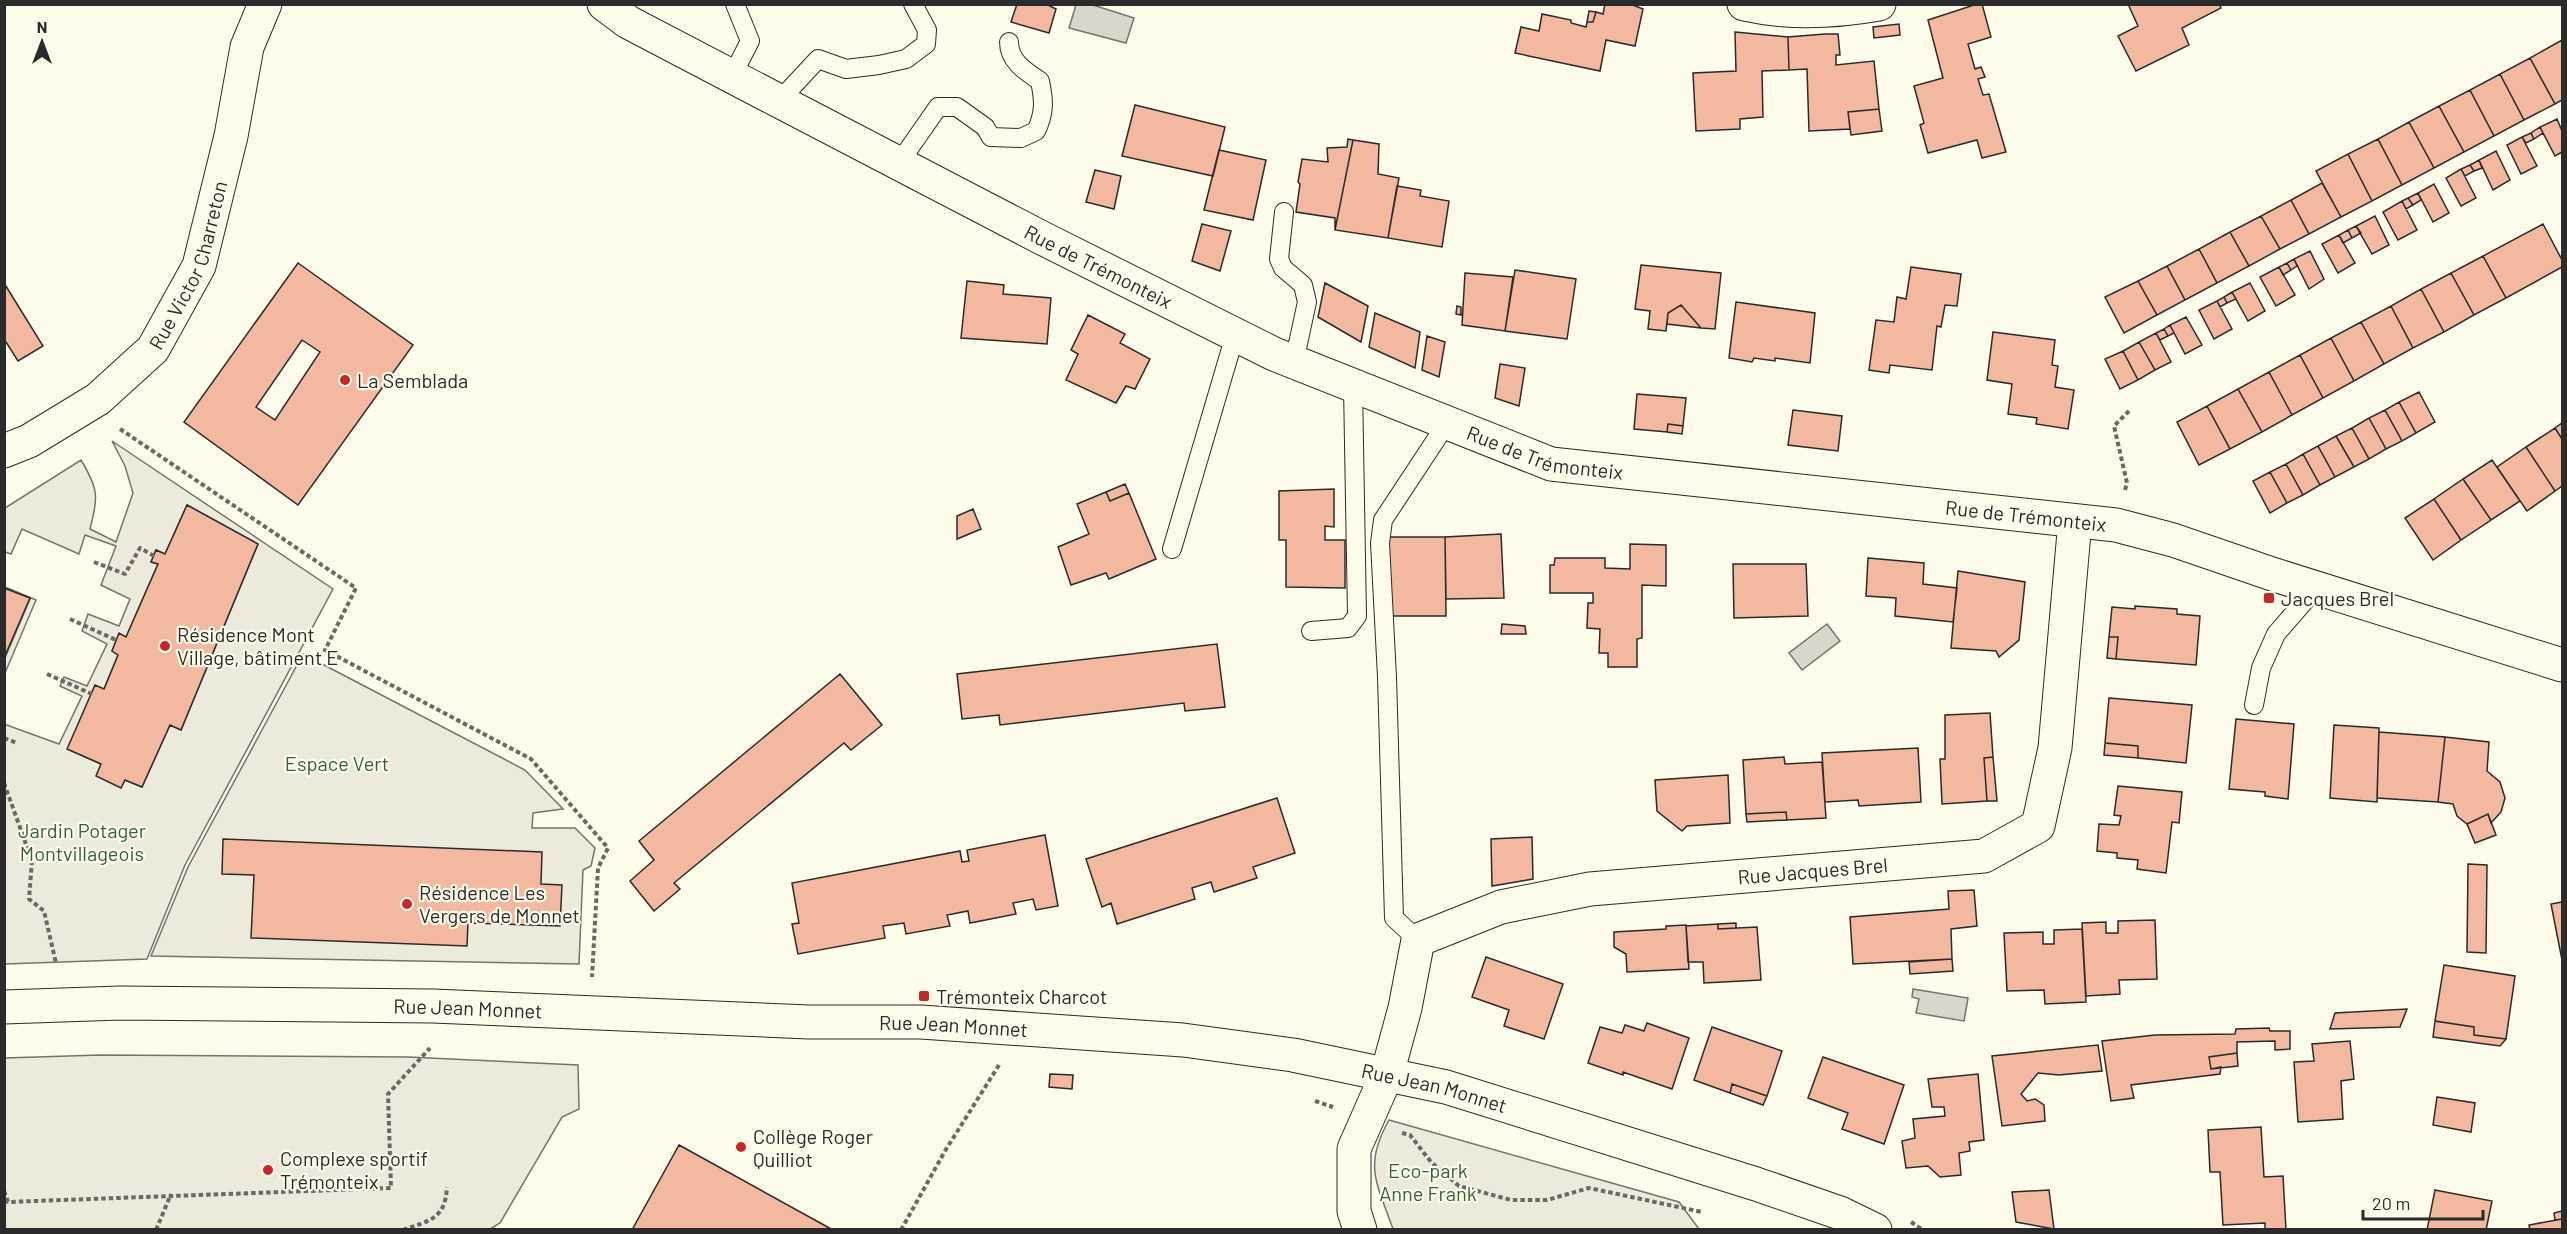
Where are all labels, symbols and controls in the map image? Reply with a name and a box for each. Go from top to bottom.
north arrow [12,12,72,72]
text: N [37,17,47,36]
street label: Rue Victor Charreton [143,178,232,354]
street label: Rue de Trémonteix [1021,219,1177,313]
place label: La Semblada [357,368,468,392]
marker: La Semblada [338,373,352,387]
street label: Rue de Trémonteix [1464,420,1625,484]
street label: Rue de Trémonteix [1944,495,2108,536]
place label: Jacques Brel [2281,586,2394,610]
marker: Jacques Brel [2262,591,2276,605]
place label: Résidence Mont Village, bâtiment E [177,622,338,669]
marker: Résidence Mont Village, bâtiment E [158,639,172,653]
park label: Espace Vert [285,751,389,775]
park label: Jardin Potager Montvillageois [18,818,146,865]
street label: Rue Jacques Brel [1736,852,1889,889]
place label: Résidence Les Vergers de Monnet [419,880,580,927]
marker: Résidence Les Vergers de Monnet [400,897,414,911]
place label: Trémonteix Charcot [936,984,1107,1008]
marker: Trémonteix Charcot [917,989,931,1003]
street label: Rue Jean Monnet [393,994,543,1023]
street label: Rue Jean Monnet [879,1010,1029,1041]
street label: Rue Jean Monnet [1359,1058,1510,1117]
place label: Collège Roger Quilliot [753,1124,873,1171]
marker: Collège Roger Quilliot [734,1140,748,1154]
place label: Complexe sportif Trémonteix [280,1146,428,1193]
park label: Eco-park Anne Frank [1379,1158,1477,1205]
marker: Complexe sportif Trémonteix [261,1163,275,1177]
scale bar [2363,1183,2483,1221]
text: 20 m [2372,1192,2410,1214]

